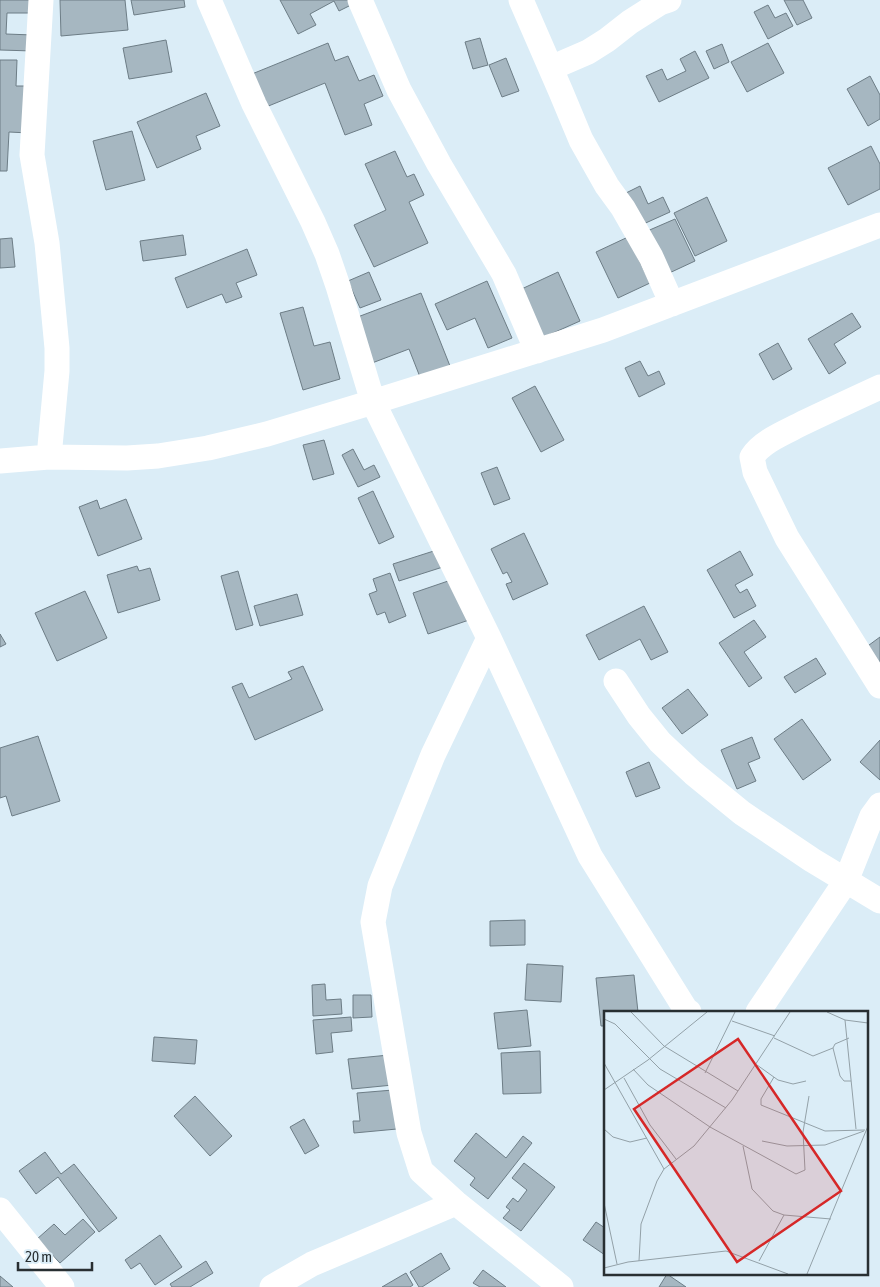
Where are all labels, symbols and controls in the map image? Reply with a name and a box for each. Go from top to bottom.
inset map [604,1011,868,1274]
scale bar [18,1240,91,1272]
text: 20 m [25,1248,52,1265]

